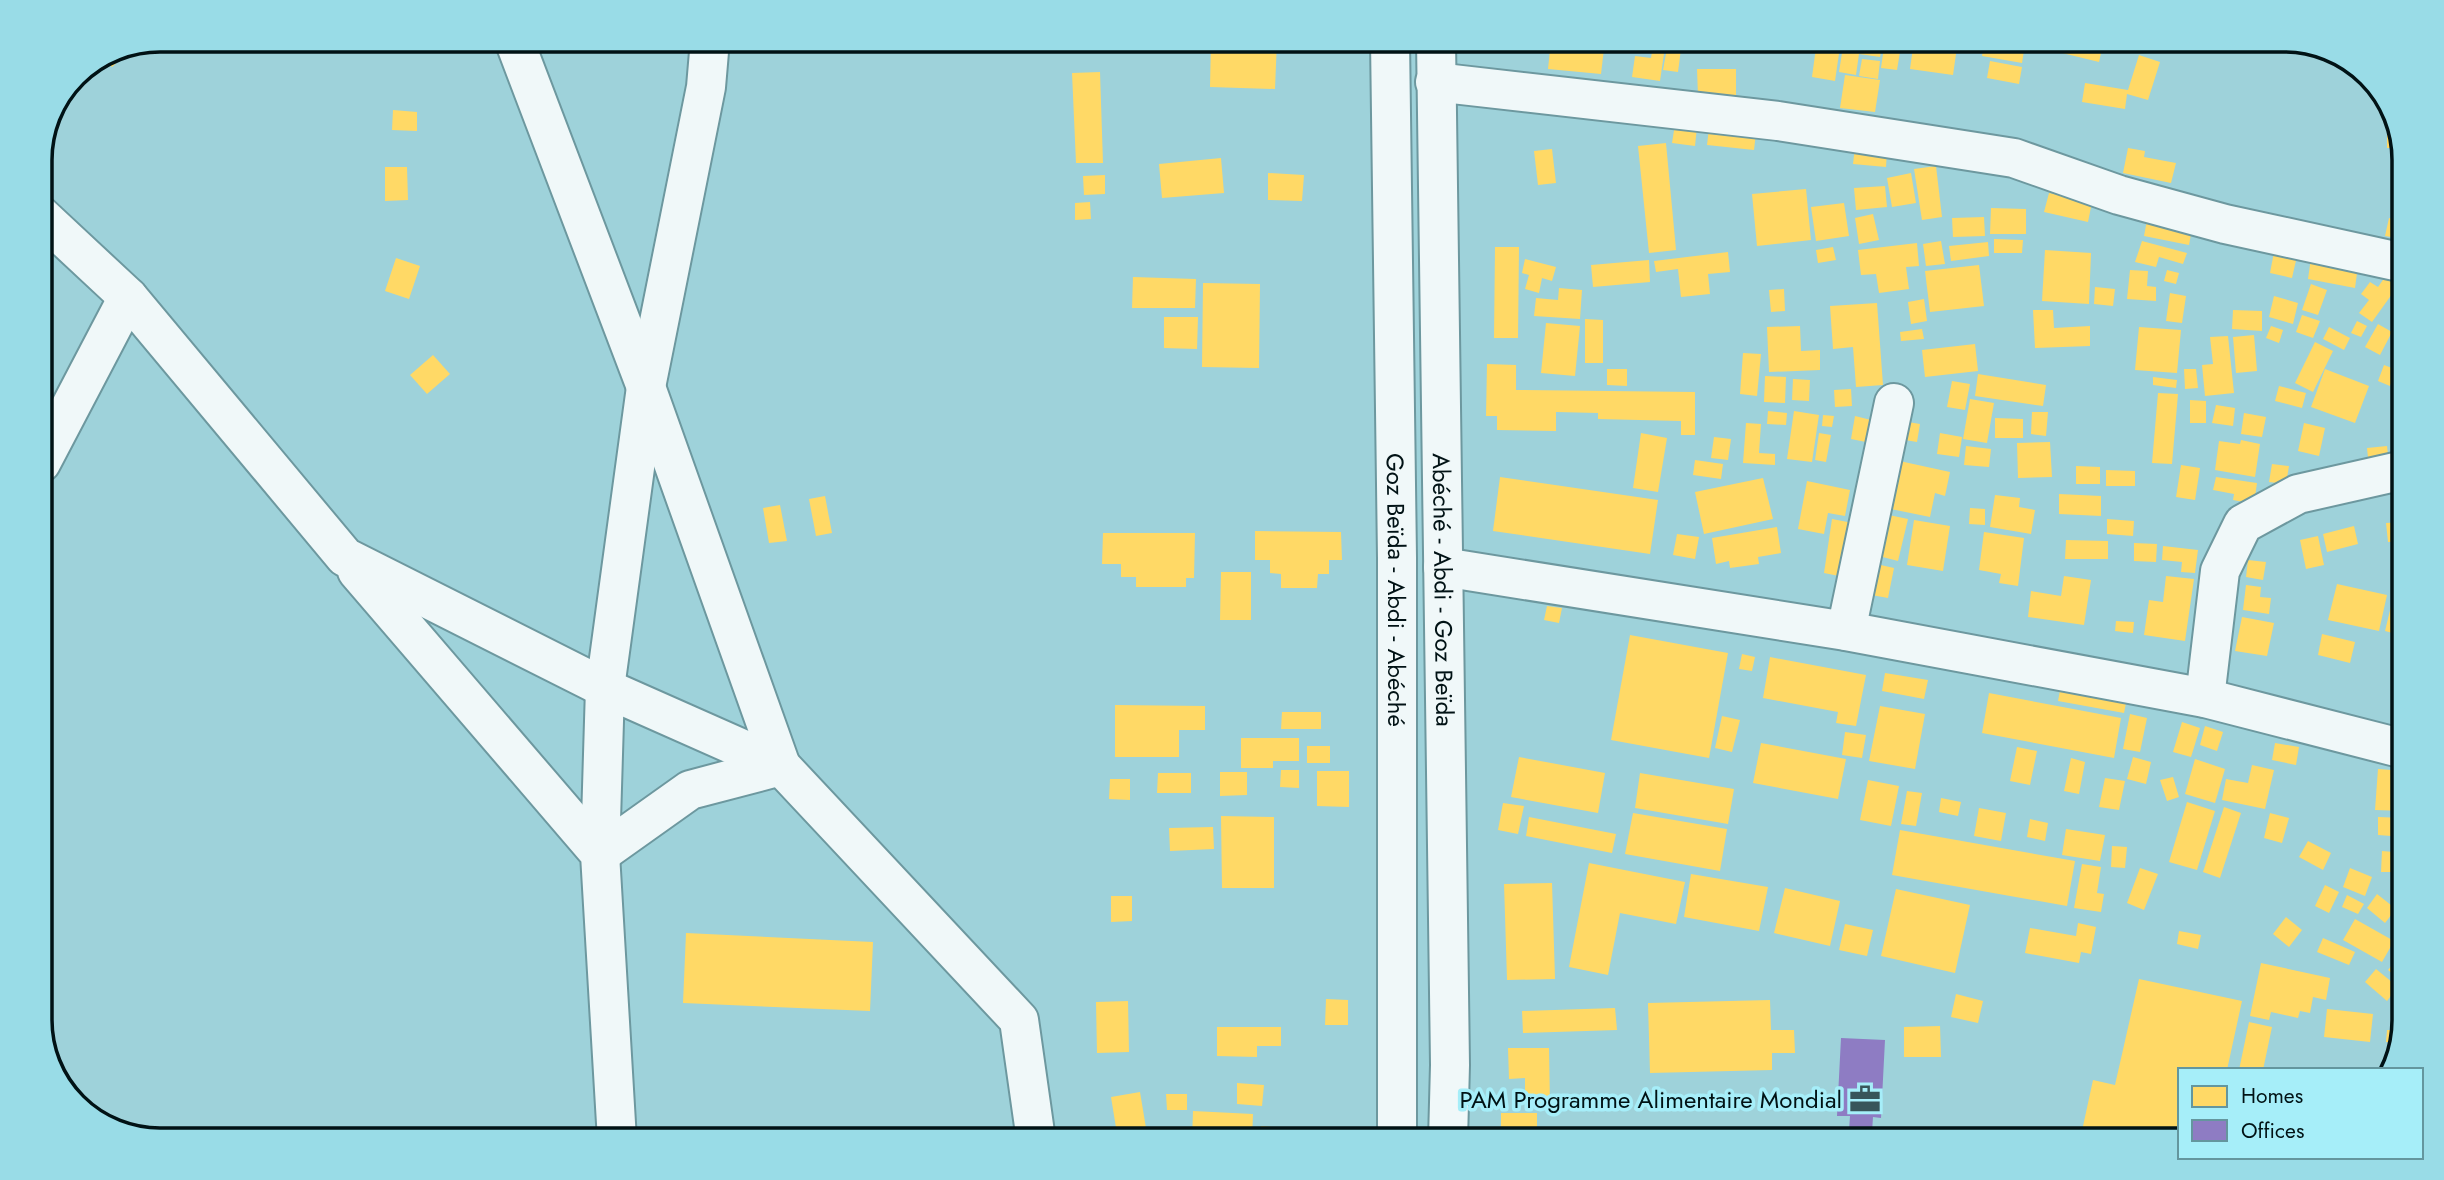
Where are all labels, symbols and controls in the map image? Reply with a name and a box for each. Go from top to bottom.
street label: Goz Beïda - Abdi - Abéché [1378,453,1415,727]
street label: Abéché - Abdi - Goz Beïda [1424,453,1463,727]
legend [2178,1068,2423,1159]
text: Homes [2241,1081,2303,1111]
place label: PAM Programme Alimentaire Mondial [1460,1082,1842,1117]
office icon: PAM Programme Alimentaire Mondial [1848,1082,1882,1116]
text: Offices [2241,1116,2304,1146]

